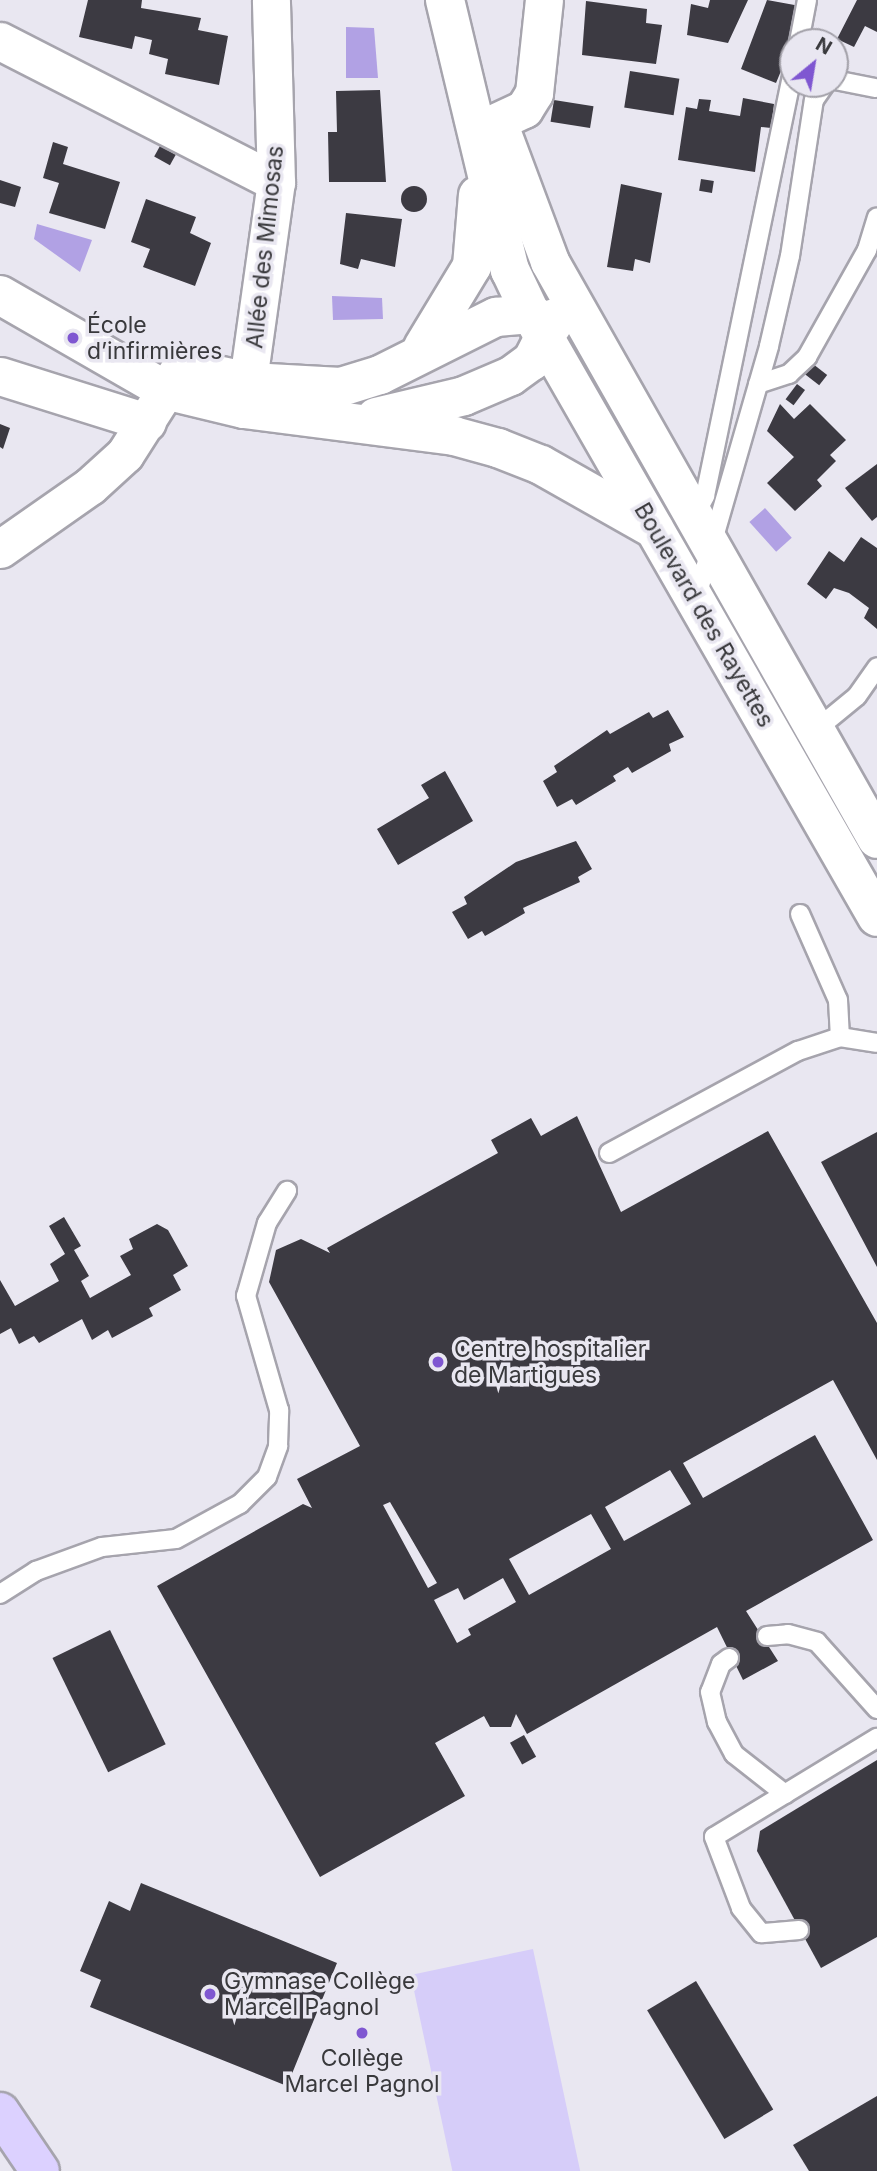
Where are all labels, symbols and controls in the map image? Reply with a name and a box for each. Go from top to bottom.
north arrow [779,28,849,98]
text: N [812,33,836,60]
street label: Allée des Mimosas [241,144,289,350]
place label: École d’infirmières [87,311,222,365]
marker: École d’infirmières [65,330,81,346]
street label: Boulevard des Rayettes [628,498,780,732]
place label: Centre hospitalier de Martigues [454,1335,646,1389]
marker: Centre hospitalier de Martigues [428,1352,448,1372]
place label: Gymnase Collège Marcel Pagnol [224,1967,415,2021]
marker: Gymnase Collège Marcel Pagnol [202,1986,218,2002]
marker: Collège Marcel Pagnol [354,2025,370,2041]
place label: Collège Marcel Pagnol [284,2044,440,2098]

